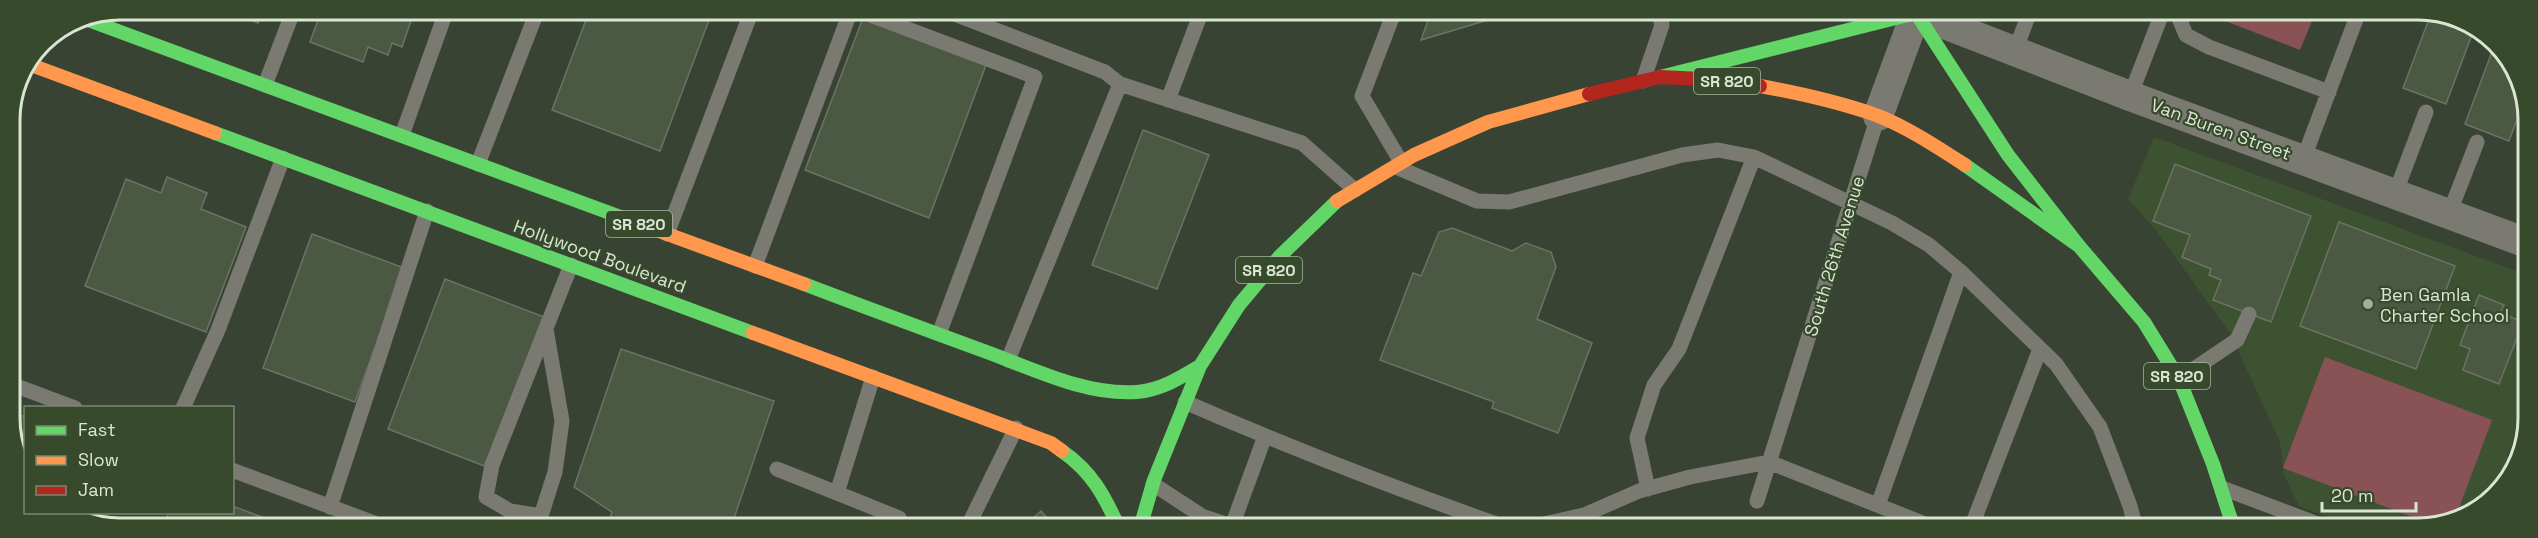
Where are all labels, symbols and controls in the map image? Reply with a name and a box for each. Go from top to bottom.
road number: SR 820 [1694,68,1760,94]
street label: Van Buren Street [2148,93,2294,165]
street label: South 26th Avenue [1799,173,1869,339]
road number: SR 820 [606,211,672,237]
street label: Hollywood Boulevard [511,214,689,298]
road number: SR 820 [1236,257,1302,283]
place label: Ben Gamla Charter School [2380,283,2509,327]
marker: Ben Gamla Charter School [2361,297,2375,311]
road number: SR 820 [2144,363,2210,389]
legend [24,406,234,514]
text: Fast [78,418,115,441]
text: Slow [78,448,119,471]
scale bar [2322,475,2416,513]
text: Jam [78,478,114,501]
text: 20 m [2331,484,2374,507]

